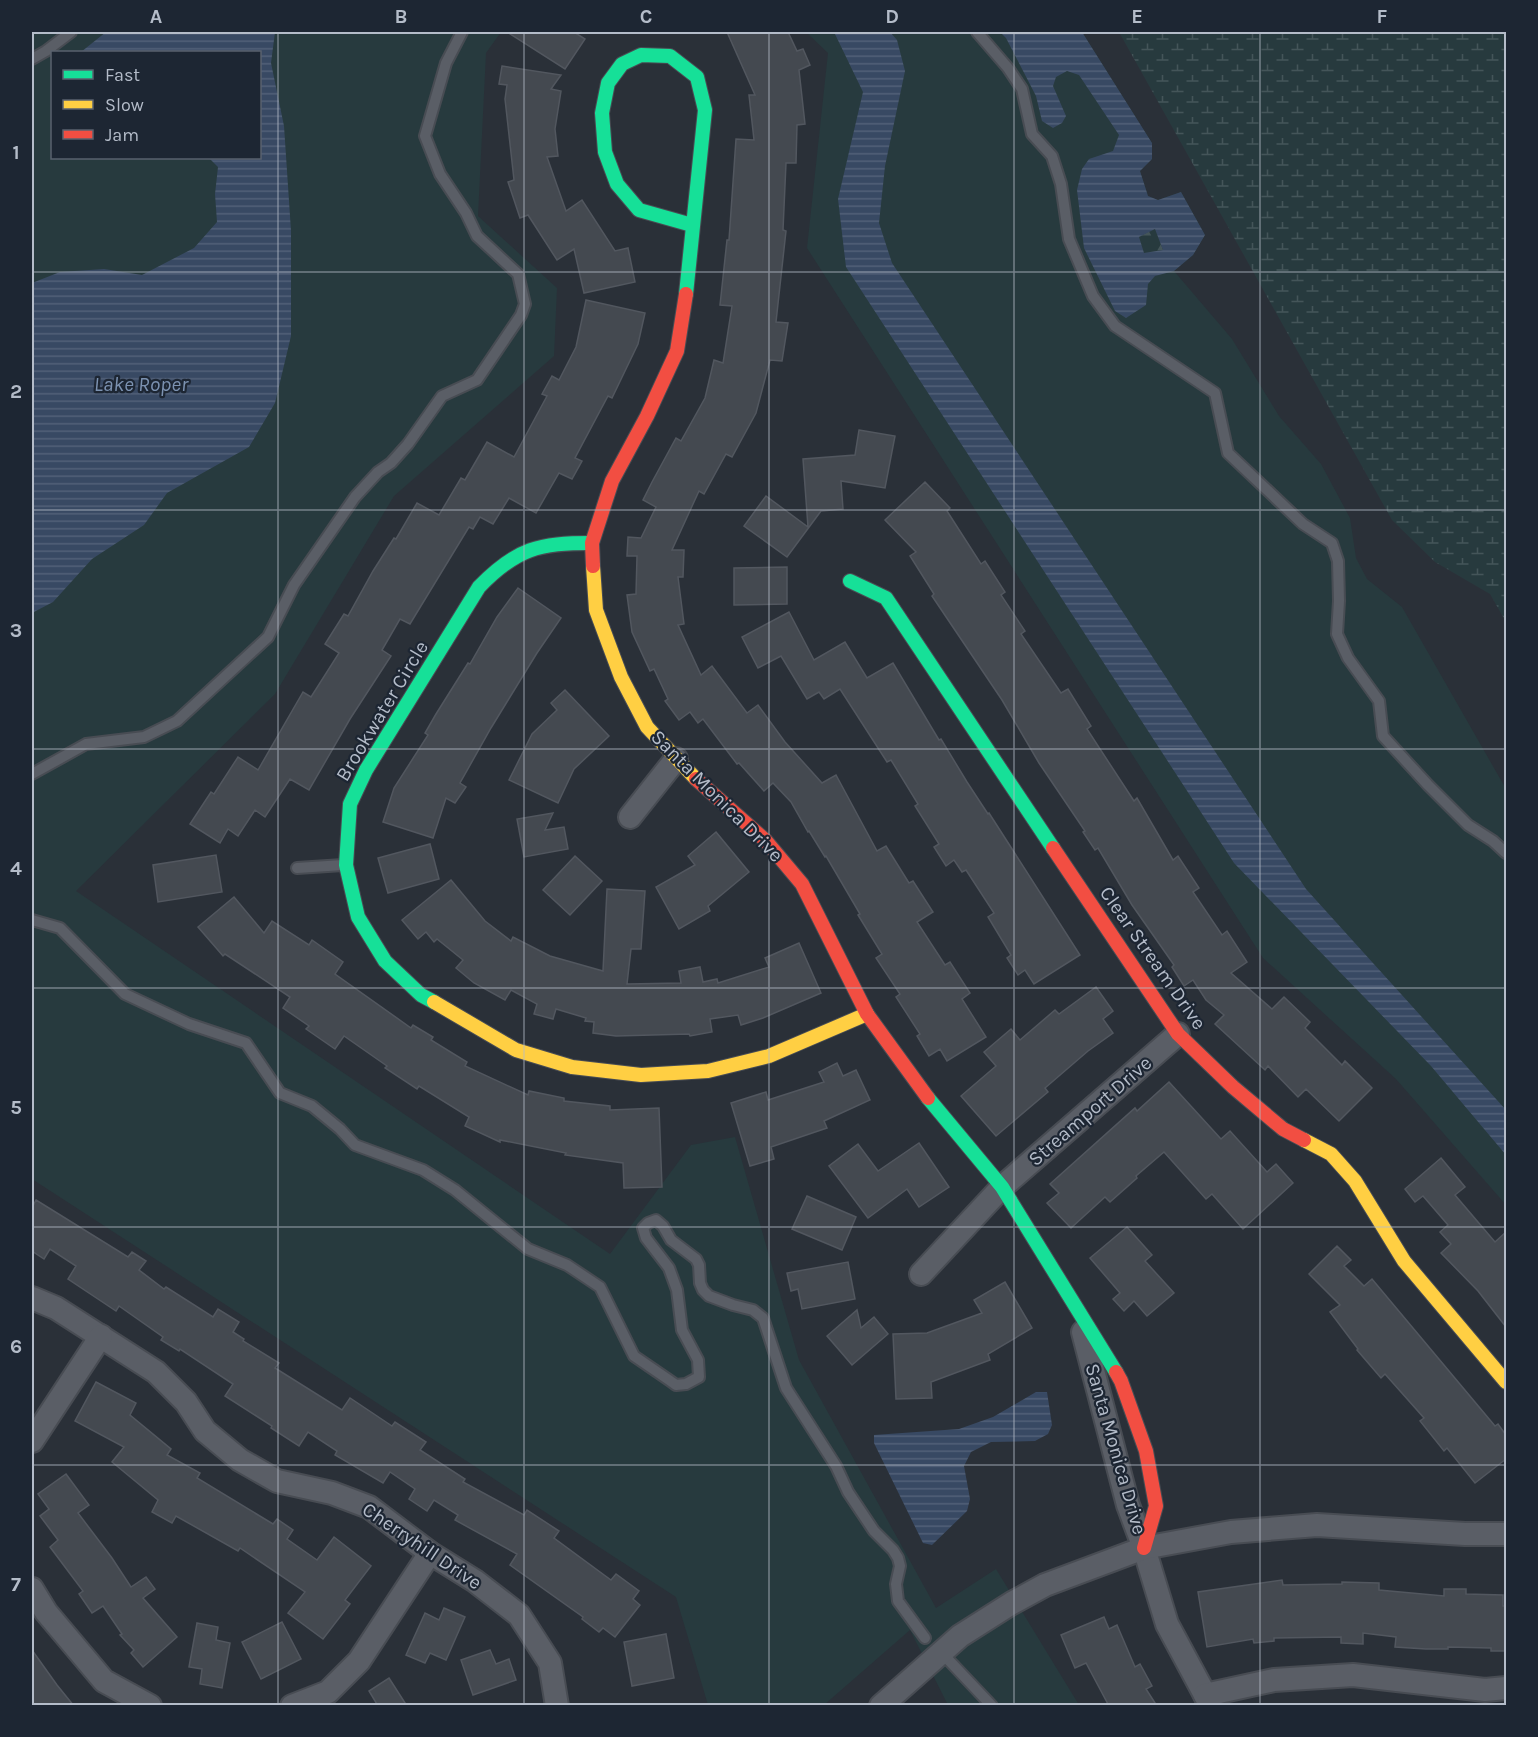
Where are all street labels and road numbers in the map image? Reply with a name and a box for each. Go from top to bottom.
street label: Brookwater Circle [331,637,433,785]
street label: Santa Monica Drive [646,725,788,867]
street label: Clear Stream Drive [1095,882,1211,1034]
street label: Streamport Drive [1024,1051,1156,1171]
street label: Santa Monica Drive [1081,1361,1151,1537]
street label: Cherryhill Drive [358,1498,486,1594]

